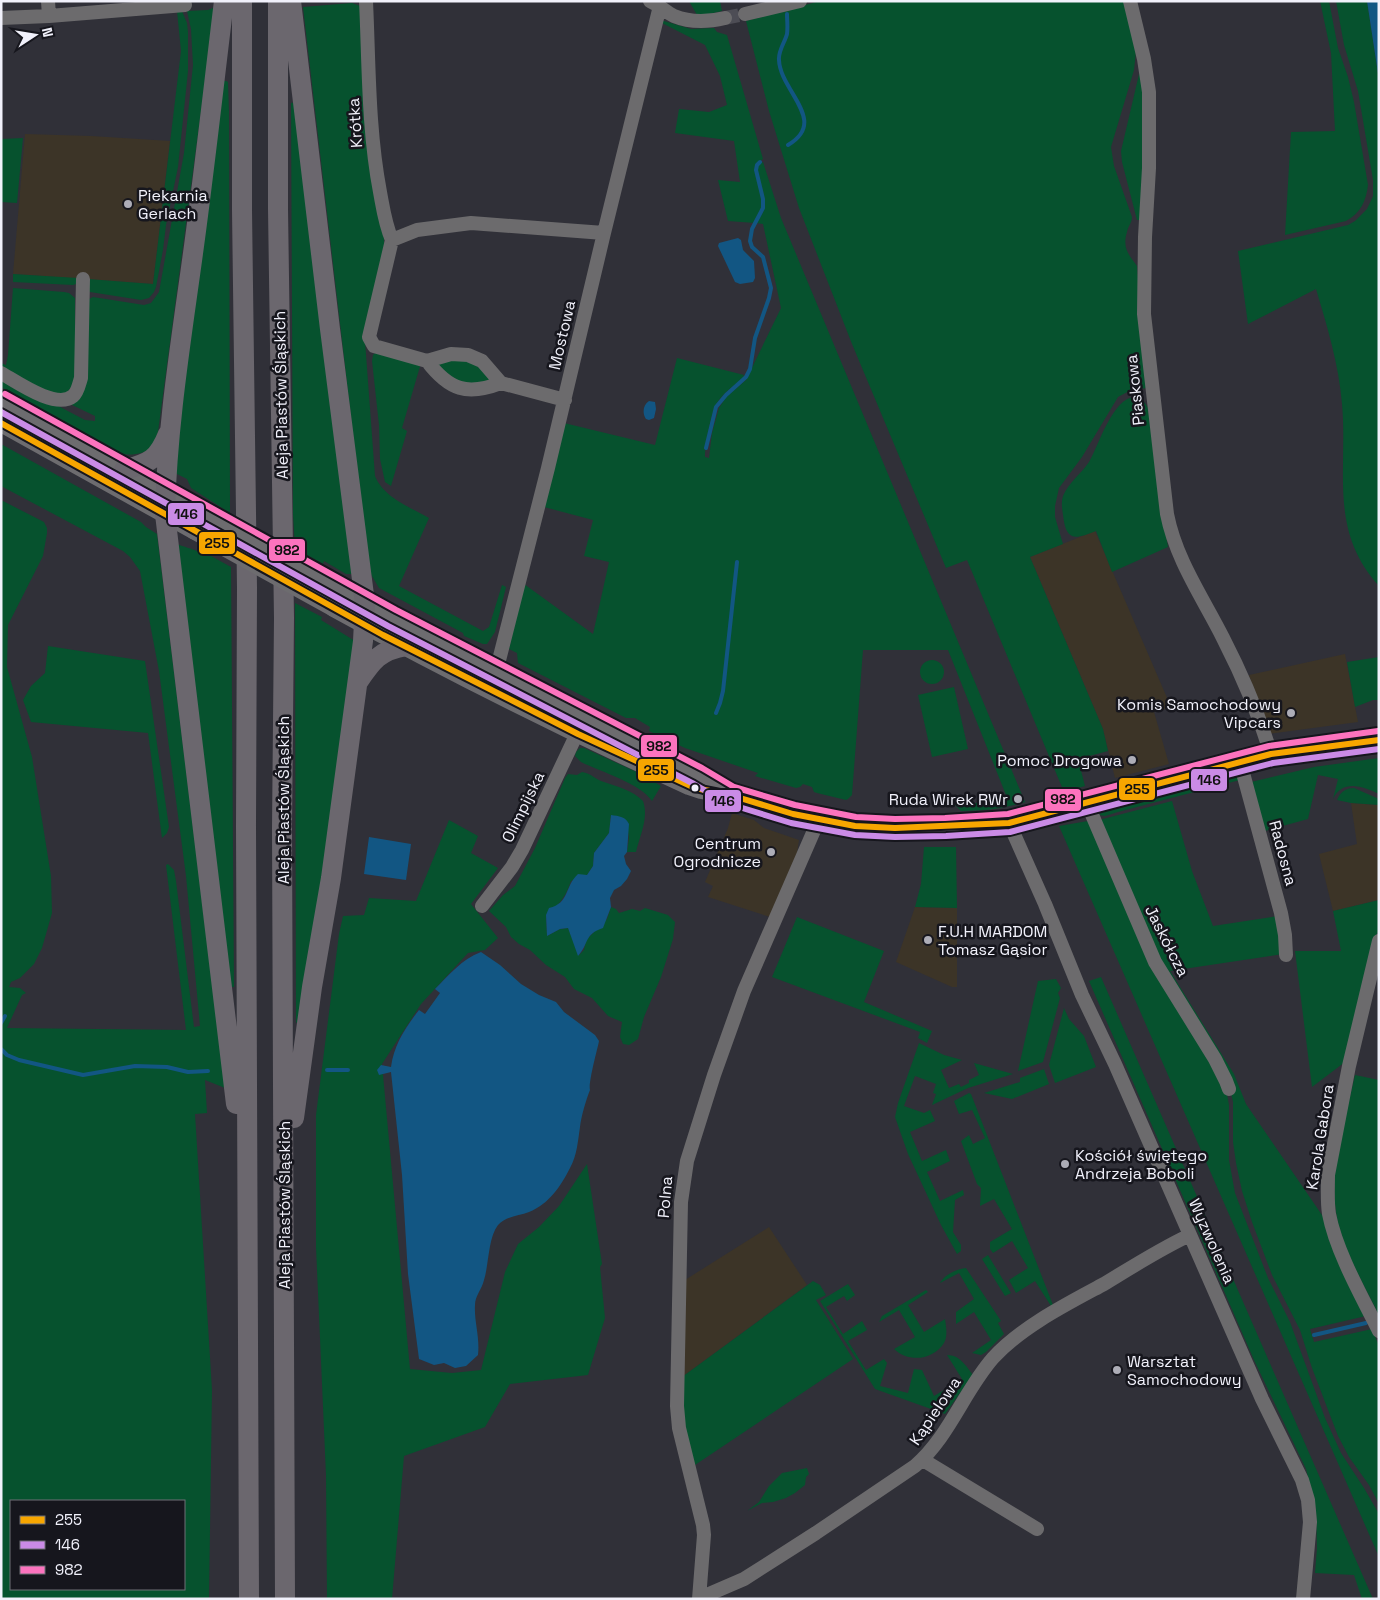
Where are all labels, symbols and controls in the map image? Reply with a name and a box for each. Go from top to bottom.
north arrow [10,10,60,60]
text: N [38,26,57,39]
street label: Krótka [343,97,367,149]
place label: Piekarnia Gerlach [138,185,208,224]
marker: Piekarnia Gerlach [122,198,134,210]
street label: Mostowa [544,298,580,372]
street label: Aleja Piastów Śląskich [269,311,293,479]
street label: Piaskowa [1121,354,1149,426]
line badge: 146 [167,502,205,526]
text: 146 [174,505,198,523]
line badge: 255 [198,531,236,555]
text: 255 [204,534,230,552]
line badge: 982 [268,538,306,562]
text: 982 [274,541,300,559]
place label: Komis Samochodowy Vipcars [1117,694,1281,733]
marker: Komis Samochodowy Vipcars [1285,707,1297,719]
street label: Aleja Piastów Śląskich [273,716,294,884]
line badge: 982 [640,734,678,758]
text: 982 [646,737,672,755]
place label: Pomoc Drogowa [997,750,1122,771]
marker: Pomoc Drogowa [1126,754,1138,766]
line badge: 255 [637,758,675,782]
text: 255 [643,761,669,779]
street label: Olimpijska [497,768,549,846]
line badge: 146 [1190,768,1228,792]
text: 146 [1197,771,1221,789]
line badge: 255 [1118,777,1156,801]
text: 255 [1124,780,1150,798]
unlabelled marker [690,783,700,793]
line badge: 982 [1044,788,1082,812]
line badge: 146 [704,789,742,813]
place label: Ruda Wirek RWr [889,789,1008,810]
text: 982 [1050,790,1076,808]
text: 146 [711,792,735,810]
marker: Ruda Wirek RWr [1012,793,1024,805]
street label: Radosna [1264,818,1302,888]
place label: Centrum Ogrodnicze [674,833,761,872]
marker: Centrum Ogrodnicze [765,846,777,858]
street label: Jaskółcza [1140,902,1194,980]
place label: F.U.H MARDOM Tomasz Gąsior [938,921,1047,960]
marker: F.U.H MARDOM Tomasz Gąsior [922,934,934,946]
street label: Karola Gabora [1301,1083,1339,1191]
street label: Aleja Piastów Śląskich [274,1121,295,1289]
place label: Kościół świętego Andrzeja Boboli [1075,1145,1207,1184]
marker: Kościół świętego Andrzeja Boboli [1059,1158,1071,1170]
street label: Polna [653,1175,677,1219]
street label: Wyzwolenia [1184,1195,1240,1287]
place label: Warsztat Samochodowy [1127,1351,1242,1390]
marker: Warsztat Samochodowy [1111,1364,1123,1376]
street label: Kąpielowa [904,1373,966,1449]
legend [10,1500,185,1590]
text: 255 [55,1510,82,1529]
text: 146 [55,1535,80,1554]
text: 982 [55,1560,83,1579]

